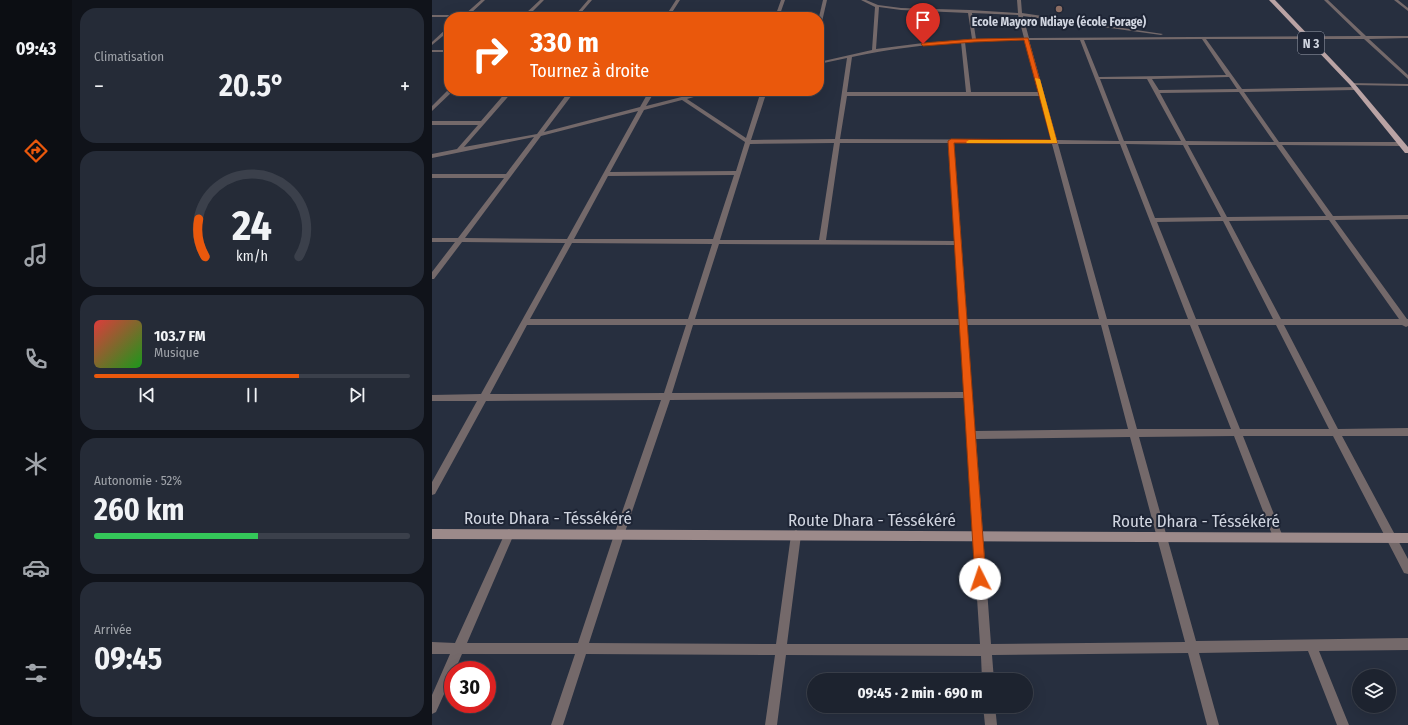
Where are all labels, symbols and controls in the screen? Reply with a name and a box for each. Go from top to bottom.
pin [906,3,940,44]
marker: Ecole Mayoro Ndiaye (école Forage) [1054,4,1064,14]
icon: arrive [912,9,934,31]
place label: Ecole Mayoro Ndiaye (école Forage) [972,15,1147,29]
text: 330 m [530,26,599,59]
icon: right [464,28,516,80]
road number: N 3 [1298,32,1324,54]
text: 09:43 [16,38,56,60]
text: Climatisation [94,49,164,64]
text: Tournez à droite [530,60,649,82]
text: 20.5° [219,68,285,104]
text: − [94,73,104,100]
text: + [400,73,410,100]
icon: directions [22,137,50,165]
text: 24 [231,201,272,251]
icon: music [22,241,50,269]
text: km/h [236,248,268,265]
text: 103.7 FM [154,327,205,345]
icon: phone [22,345,50,373]
text: Musique [154,345,199,360]
icon: previous [136,384,158,406]
icon: pause [241,384,263,406]
icon: next [346,384,368,406]
icon: climate [22,450,50,478]
text: Autonomie · 52% [94,473,182,488]
text: 260 km [94,492,184,528]
street label: Route Dhara - Téssékéré [464,508,632,529]
street label: Route Dhara - Téssékéré [788,510,956,531]
street label: Route Dhara - Téssékéré [1112,511,1280,532]
icon: car [22,554,50,582]
position arrow [959,558,1001,600]
text: Arrivée [94,622,132,637]
text: 09:45 [94,641,162,677]
icon: filters [22,659,50,687]
speed limit sign: 30 [444,661,496,713]
map controls [1352,669,1396,713]
button: layers [1352,669,1396,713]
text: 09:45 · 2 min · 690 m [858,684,982,702]

